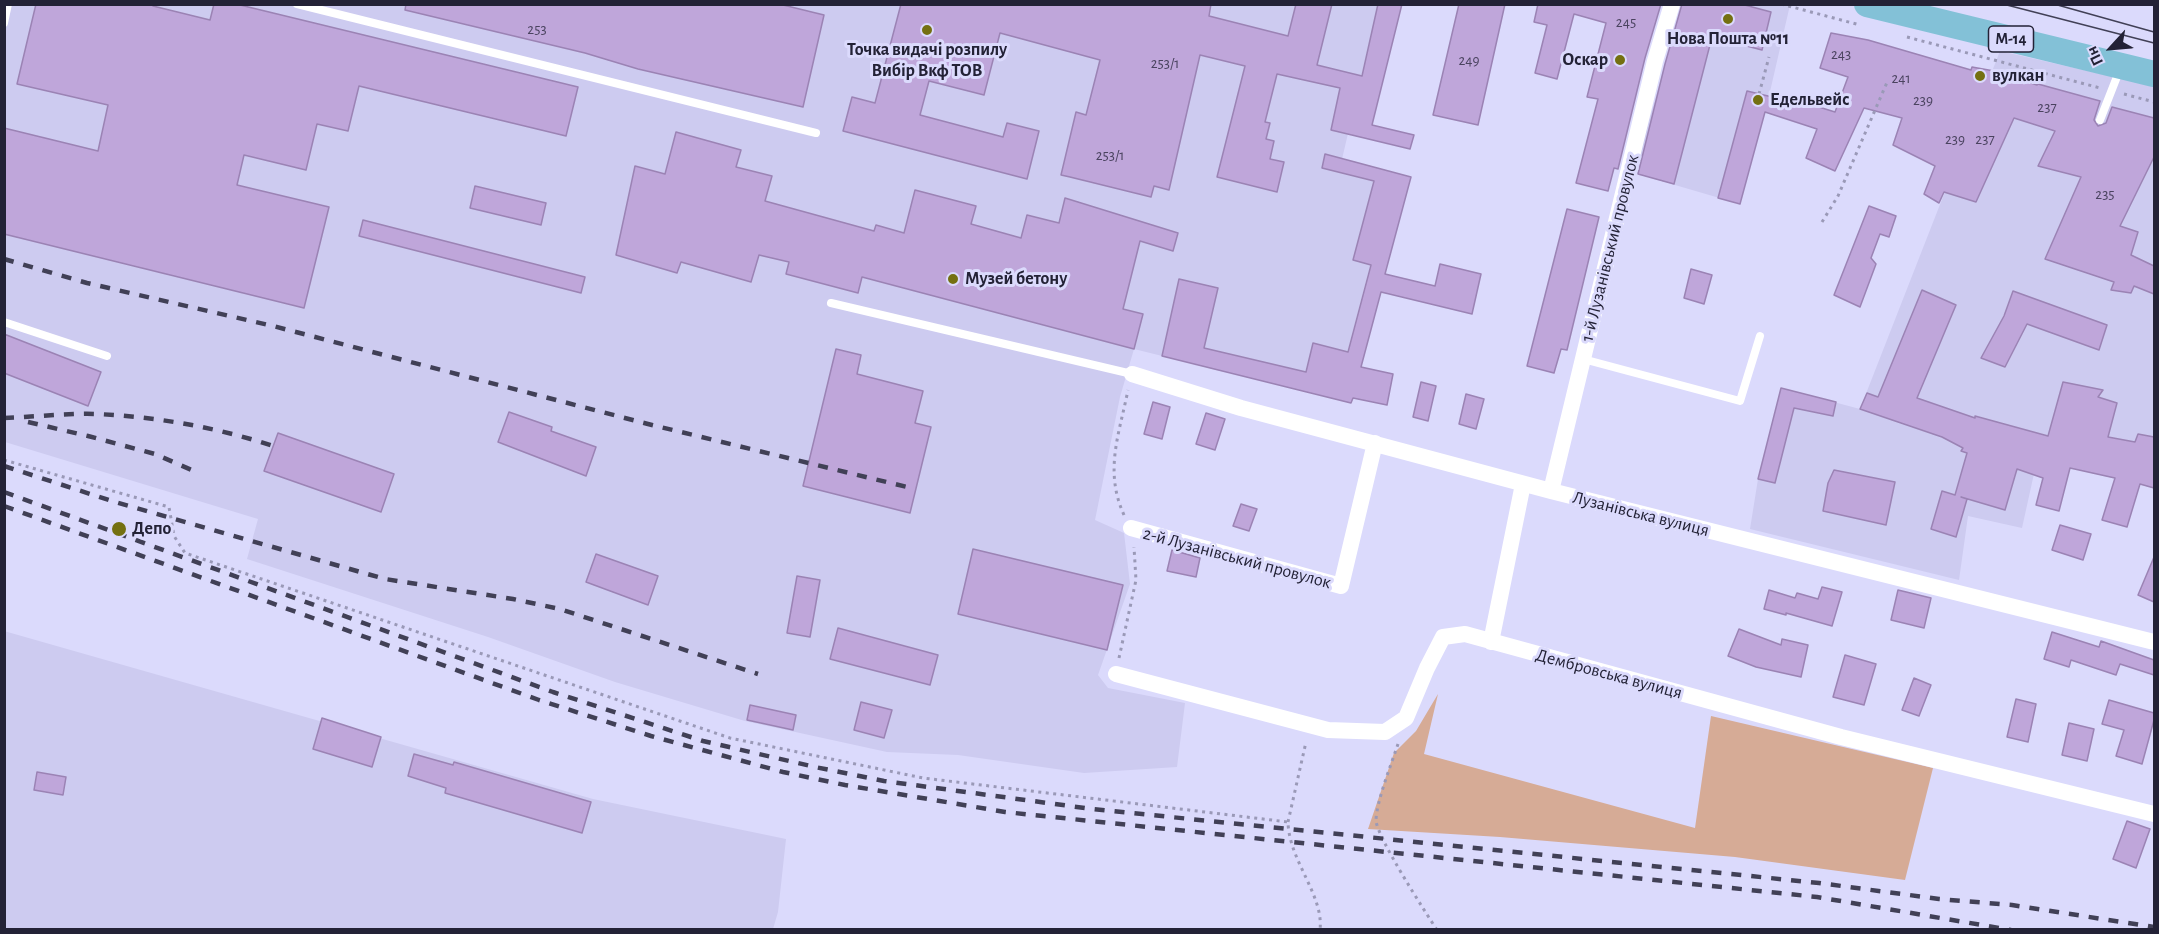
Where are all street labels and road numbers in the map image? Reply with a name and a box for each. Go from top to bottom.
road number: М-14 [1988,26,2034,52]
street label: 1-й Лузанівський провулок [1576,152,1644,344]
street label: Лузанівська вулиця [1571,487,1711,541]
street label: 2-й Лузанівський провулок [1141,522,1333,594]
street label: Дембровська вулиця [1533,644,1685,704]

